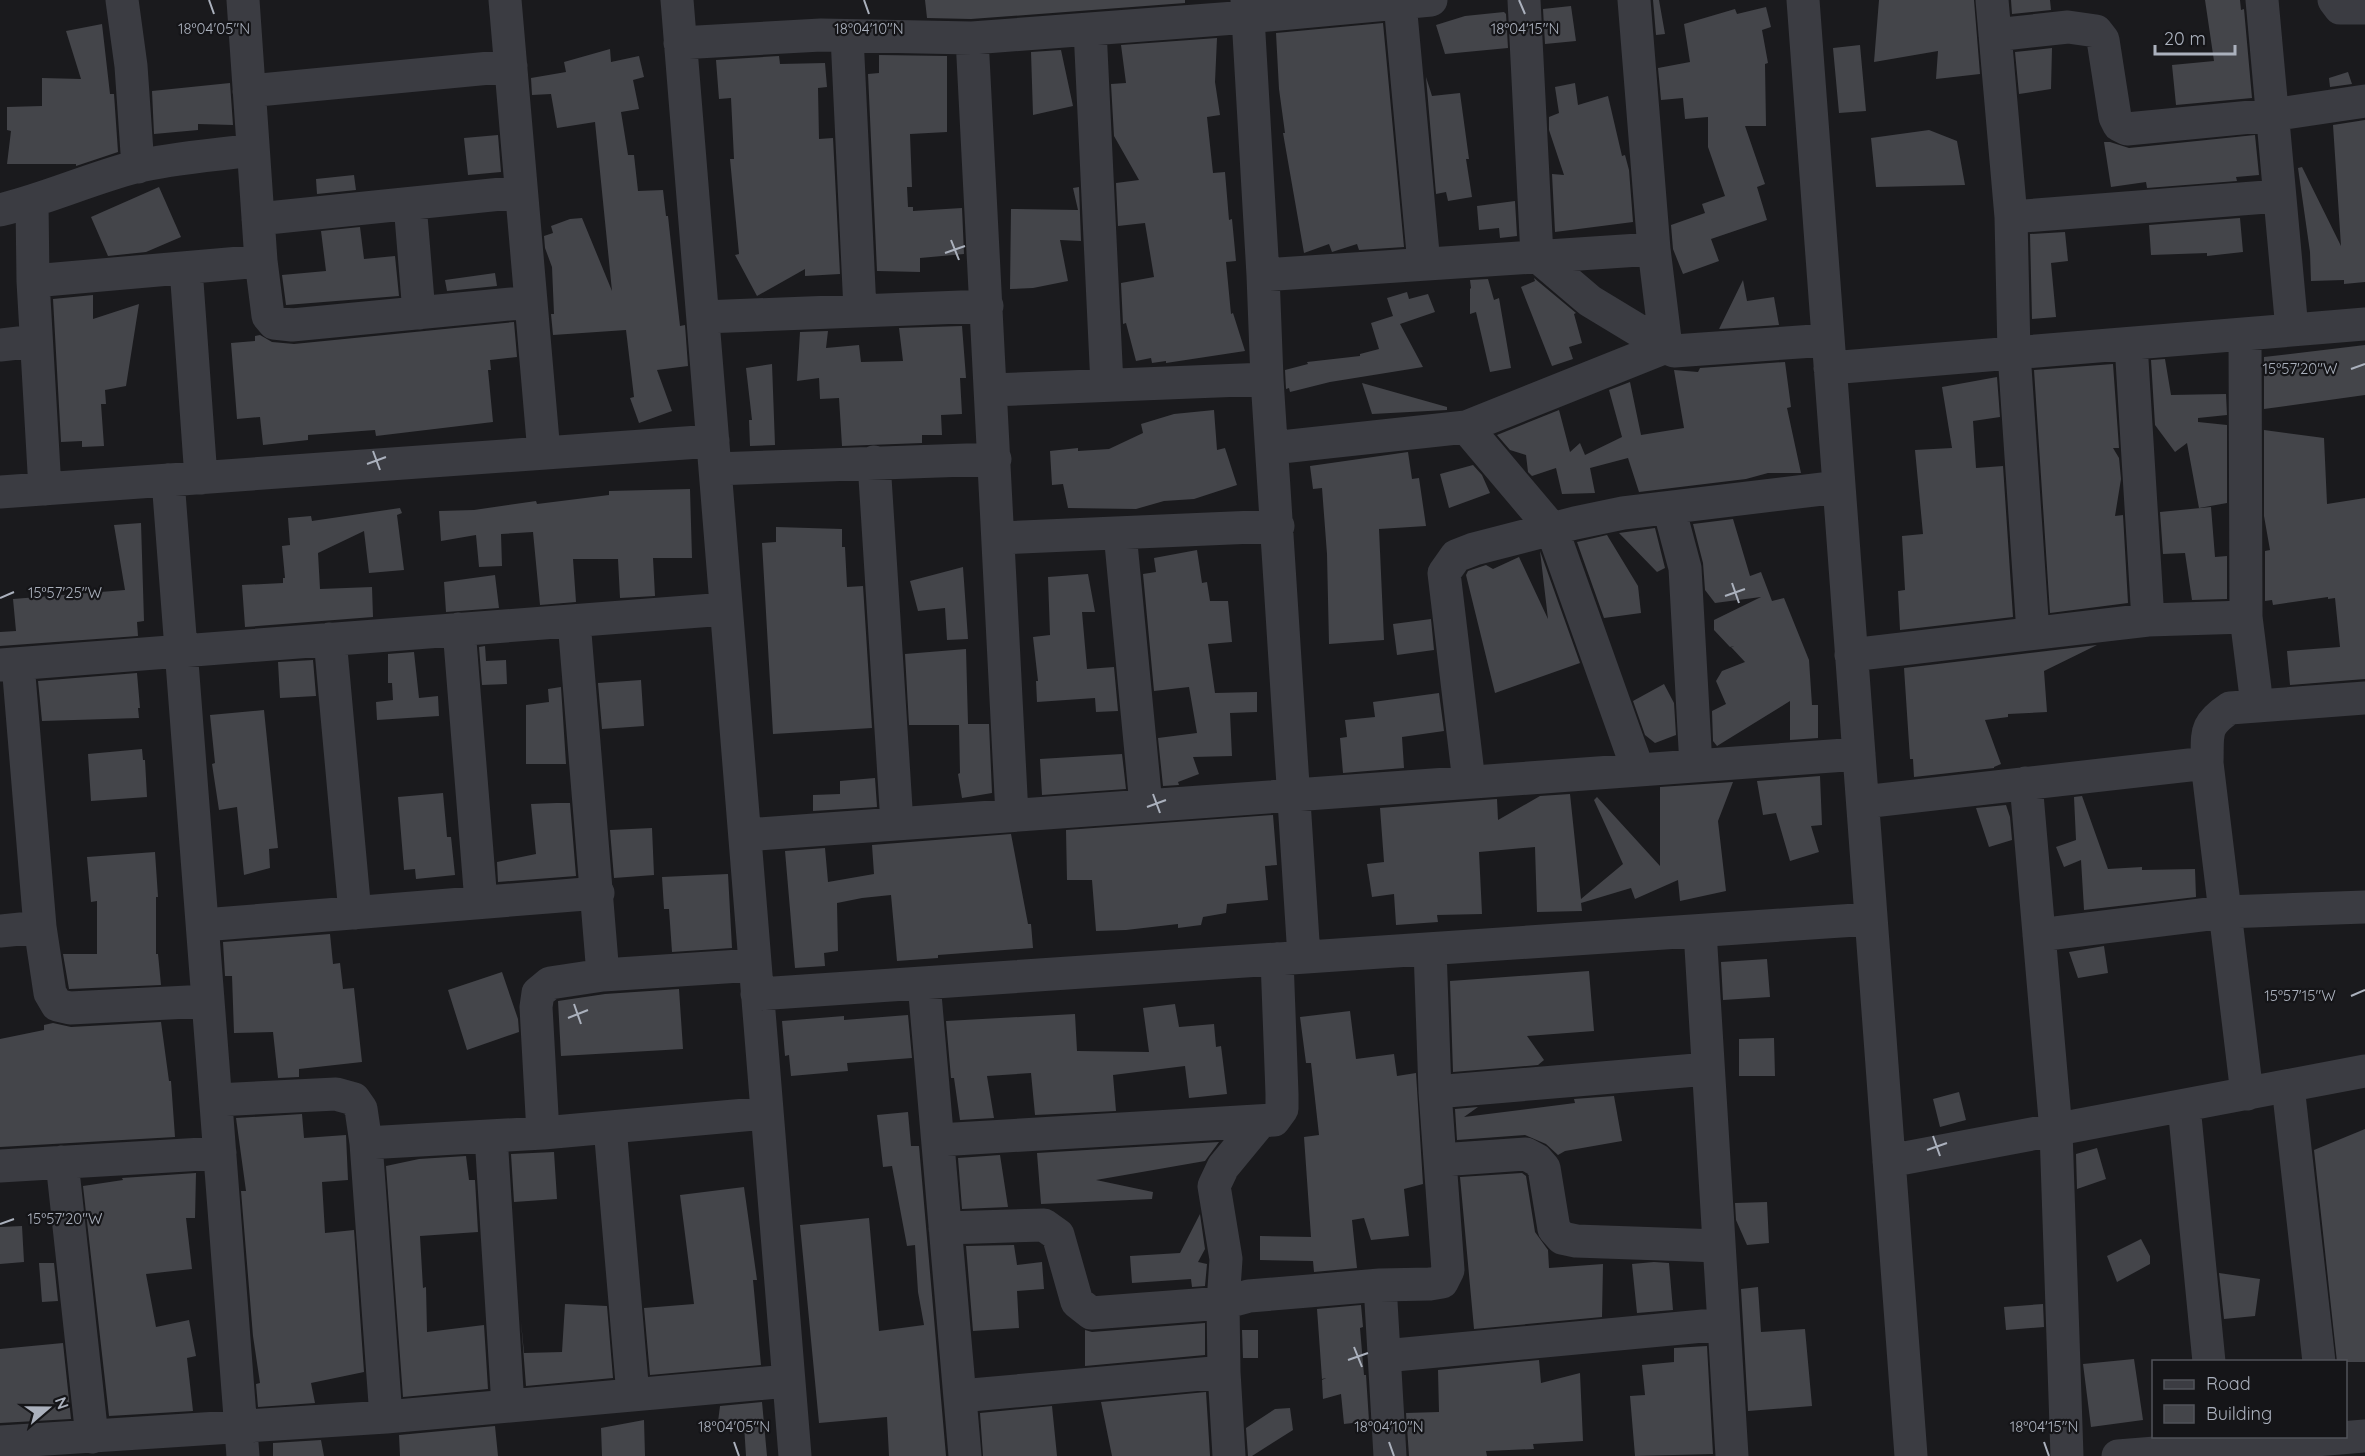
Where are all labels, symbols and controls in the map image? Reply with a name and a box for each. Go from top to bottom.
scale bar [2155,18,2234,56]
text: 18°04'05"N [178,19,250,38]
text: 18°04'10"N [834,19,904,38]
text: 18°04'15"N [1491,19,1559,38]
text: 20 m [2164,27,2206,50]
text: 15°57'20"W [2263,359,2338,378]
text: 15°57'25"W [28,583,103,602]
text: 15°57'15"W [2264,986,2336,1005]
text: 15°57'20"W [28,1209,103,1228]
legend [2152,1360,2347,1438]
text: Road [2206,1372,2251,1395]
north arrow [18,1378,78,1438]
text: N [51,1394,74,1412]
text: Building [2206,1402,2272,1425]
text: 18°04'05"N [698,1417,770,1436]
text: 18°04'10"N [1354,1417,1424,1436]
text: 18°04'15"N [2010,1417,2078,1436]

